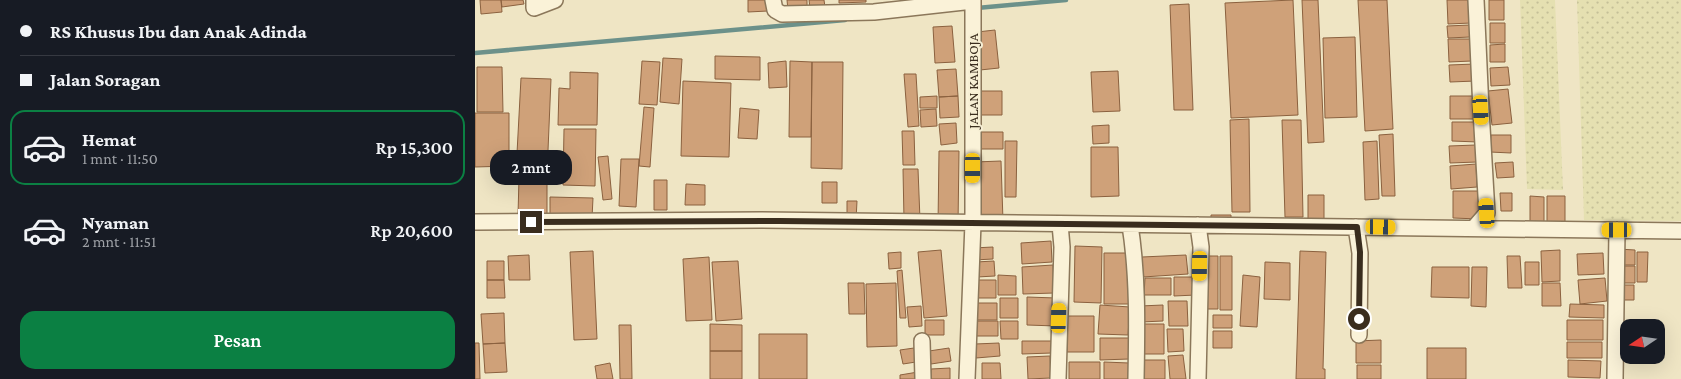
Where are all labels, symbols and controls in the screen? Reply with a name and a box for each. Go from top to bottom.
text: RS Khusus Ibu dan Anak Adinda [50,21,307,42]
street label: JALAN KAMBOJA [965,33,981,131]
text: Jalan Soragan [50,69,160,90]
car [1472,95,1489,125]
icon: car [22,125,67,170]
text: Hemat [82,129,136,150]
text: Rp 15,300 [376,137,453,158]
text: 1 mnt · 11:50 [82,150,158,167]
callout: 2 mnt [490,150,572,184]
car [965,153,980,183]
text: 2 mnt [512,159,550,176]
car [1478,198,1495,228]
icon: car [22,208,67,253]
route end [520,211,542,233]
text: Nyaman [82,212,149,233]
car [1365,219,1396,235]
text: Rp 20,600 [370,220,453,241]
car [1602,223,1632,238]
text: 2 mnt · 11:51 [82,233,156,250]
car [1192,251,1207,281]
car [1050,303,1067,333]
route start [1348,308,1370,330]
button: Pesan [20,311,455,369]
north arrow [1620,319,1665,364]
map controls [1620,319,1665,364]

